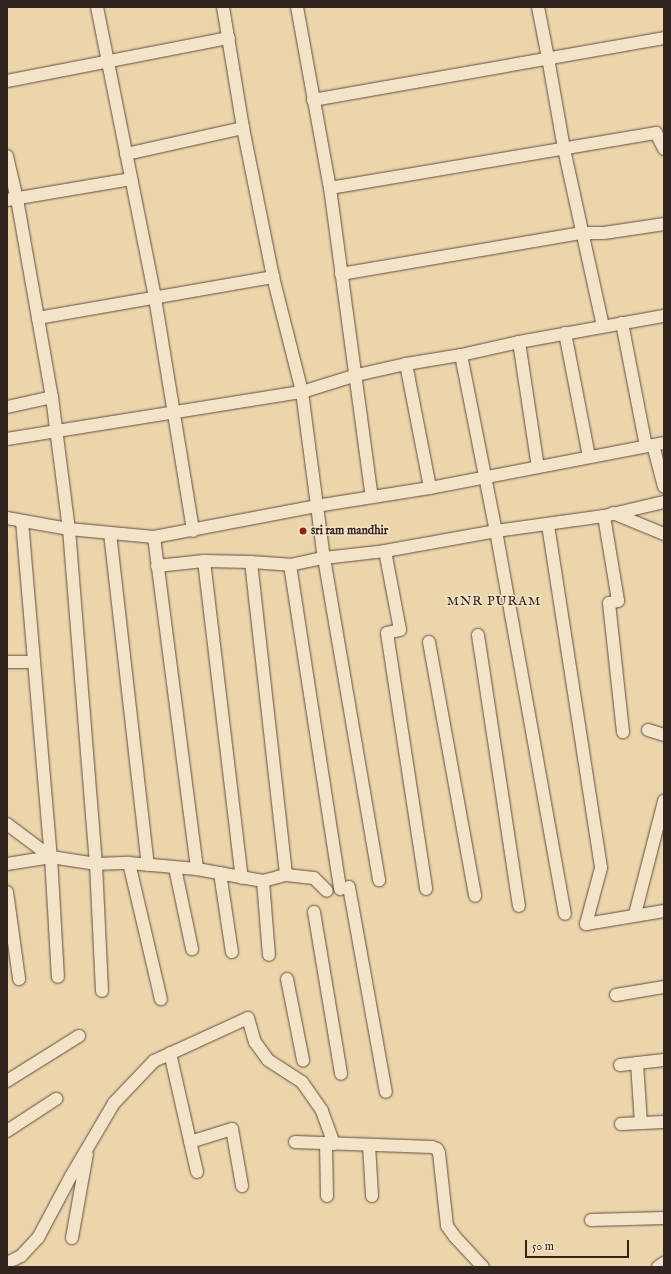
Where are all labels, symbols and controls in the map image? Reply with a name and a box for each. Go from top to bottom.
place label: sri ram mandhir [311,524,388,538]
marker: sri ram mandhir [298,526,308,536]
district label: MNR PURAM [447,594,541,610]
scale bar [527,1232,631,1258]
text: 50 m [532,1239,554,1254]

